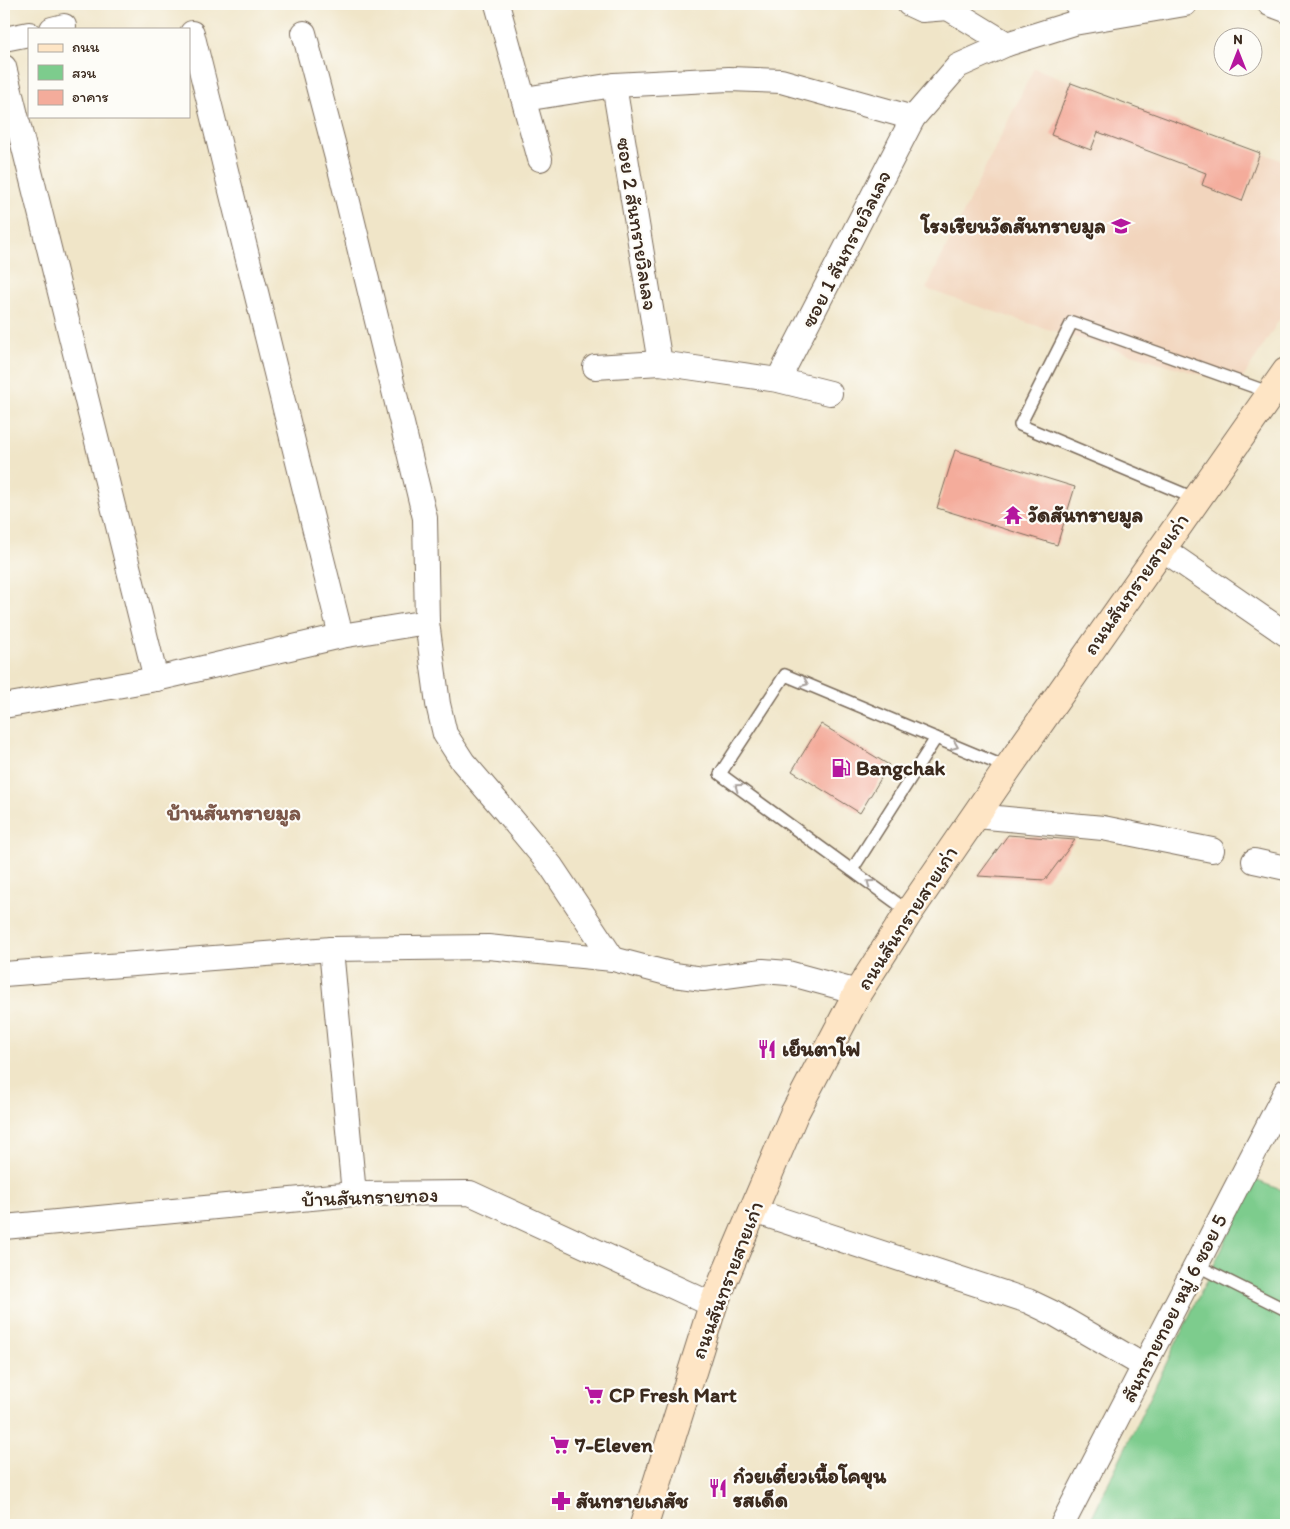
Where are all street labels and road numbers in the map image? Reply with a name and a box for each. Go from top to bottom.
street label: ซอย 2 สันทรายวิลเลจ [612,136,663,312]
street label: ซอย 1 สันทรายวิลเลจ [795,166,896,332]
street label: ถนนสันทรายสายเก่า [1077,508,1194,659]
street label: ถนนสันทรายสายเก่า [851,841,963,995]
street label: บ้านสันทรายทอง [301,1182,439,1211]
street label: ถนนสันทรายสายเก่า [685,1197,768,1362]
street label: สันทรายทอย หมู่ 6 ซอย 5 [1115,1209,1234,1407]

